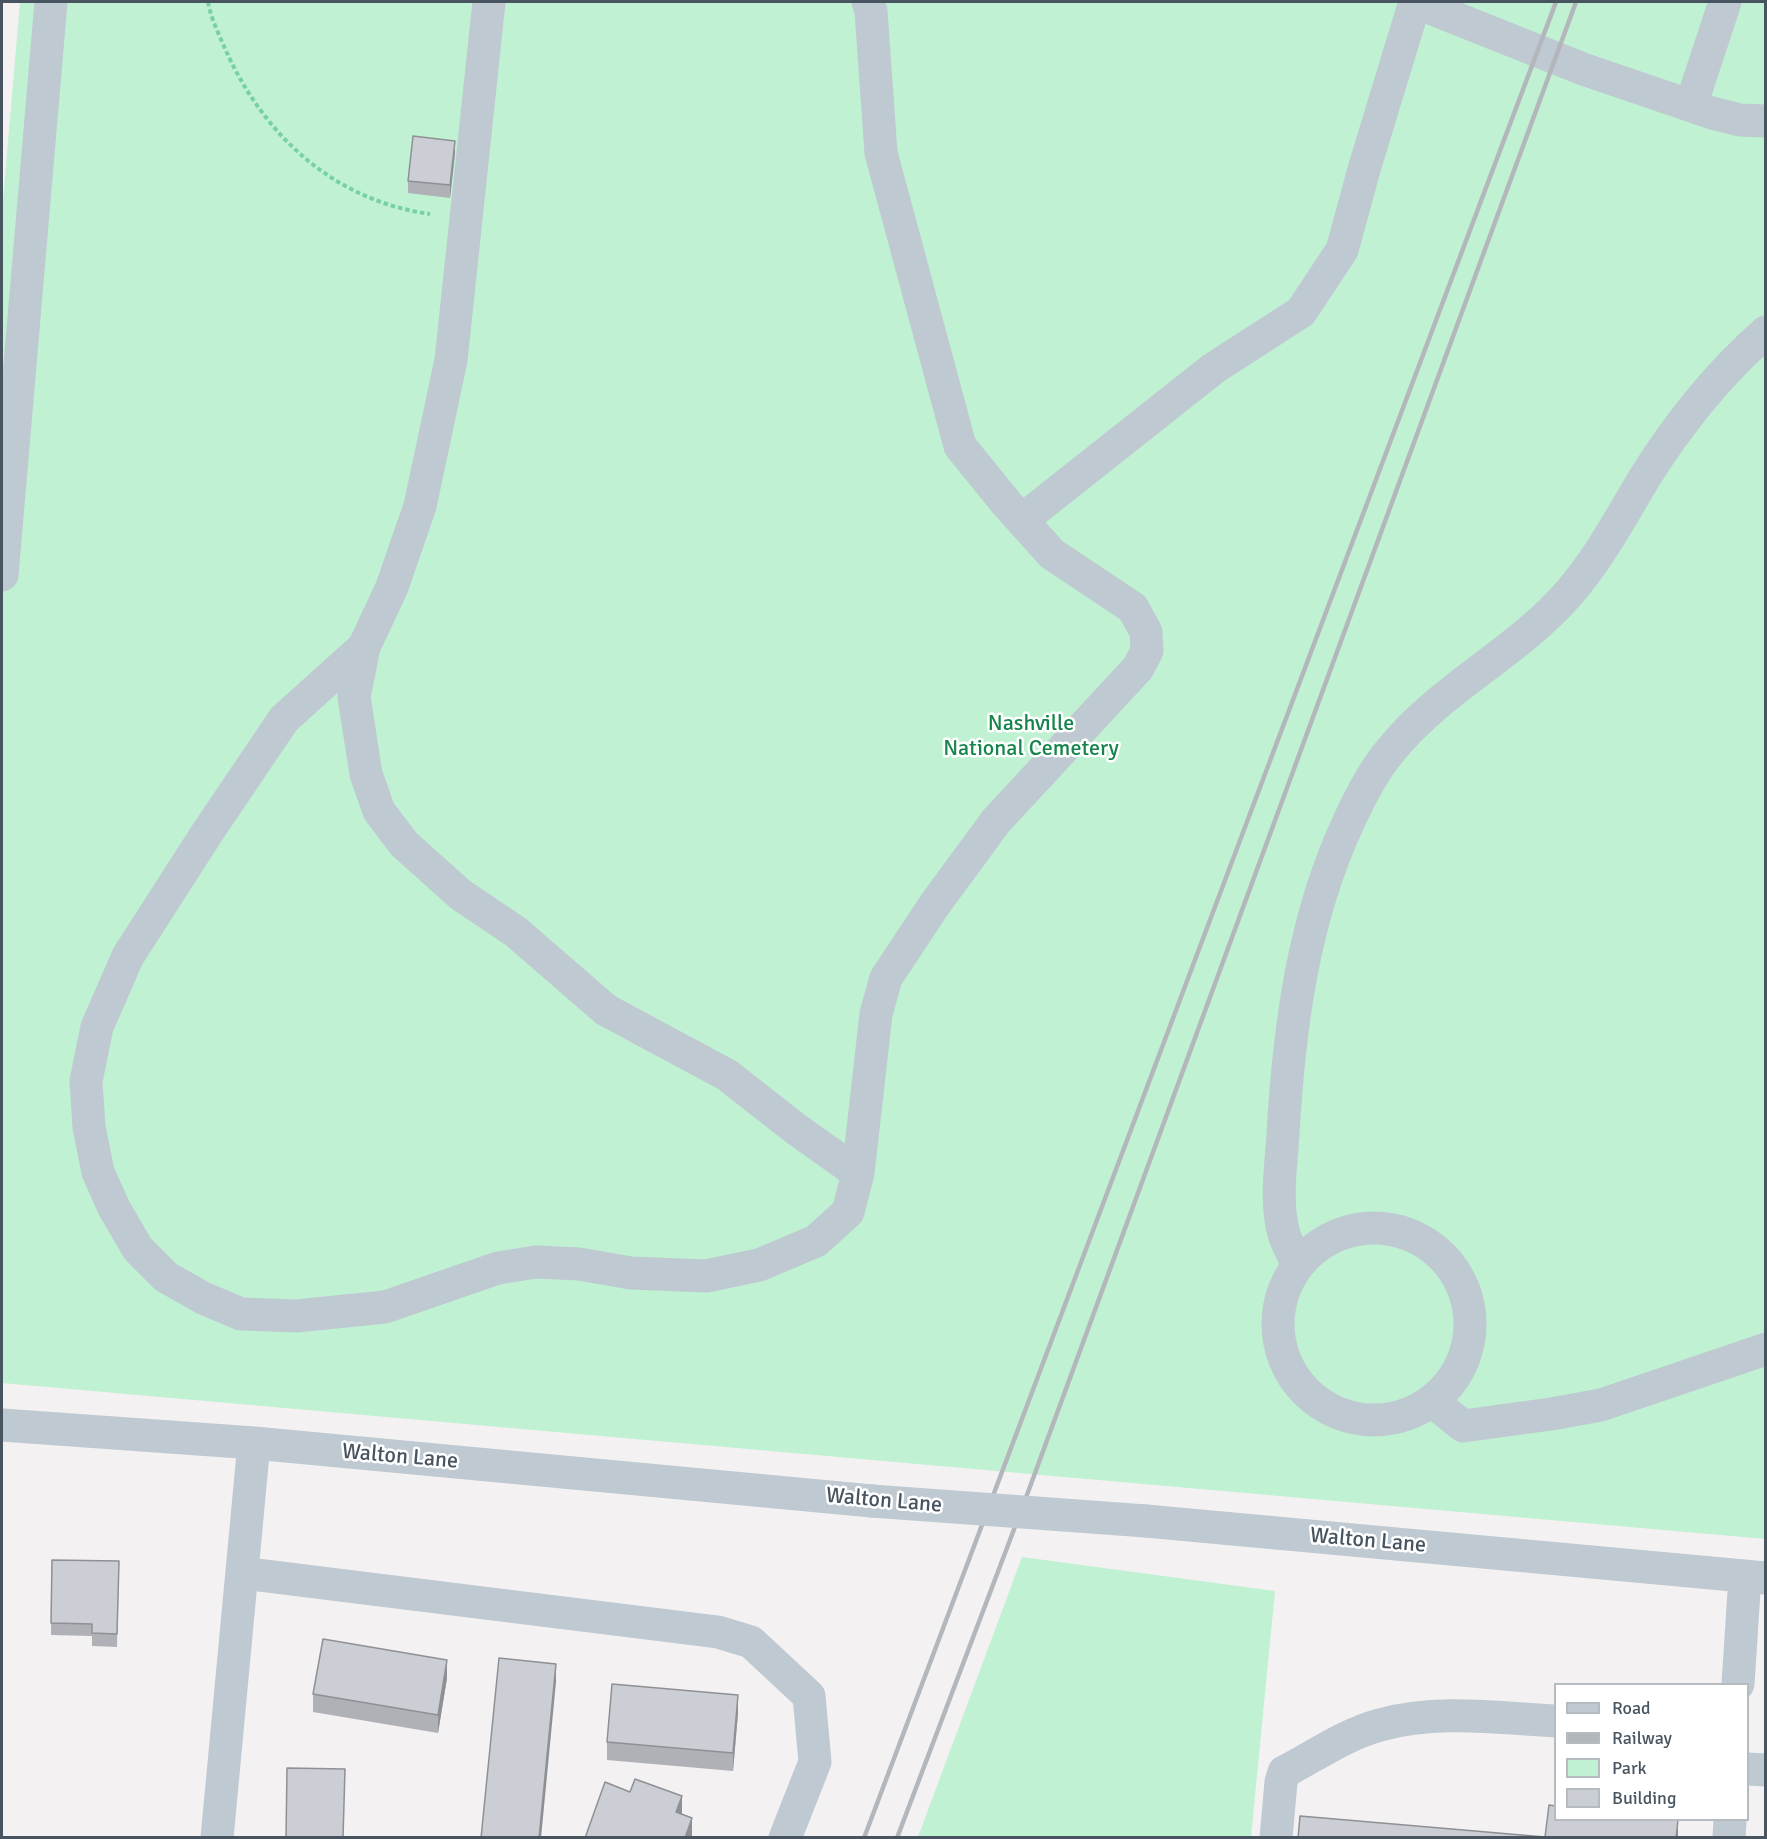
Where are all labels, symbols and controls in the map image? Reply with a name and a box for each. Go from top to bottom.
park label: Nashville National Cemetery [943,711,1119,762]
street label: Walton Lane [341,1439,459,1475]
street label: Walton Lane [825,1483,943,1519]
street label: Walton Lane [1309,1523,1427,1559]
legend [1554,1683,1749,1821]
text: Road [1612,1697,1651,1719]
text: Railway [1612,1727,1672,1749]
text: Park [1612,1757,1647,1779]
text: Building [1612,1787,1676,1809]

